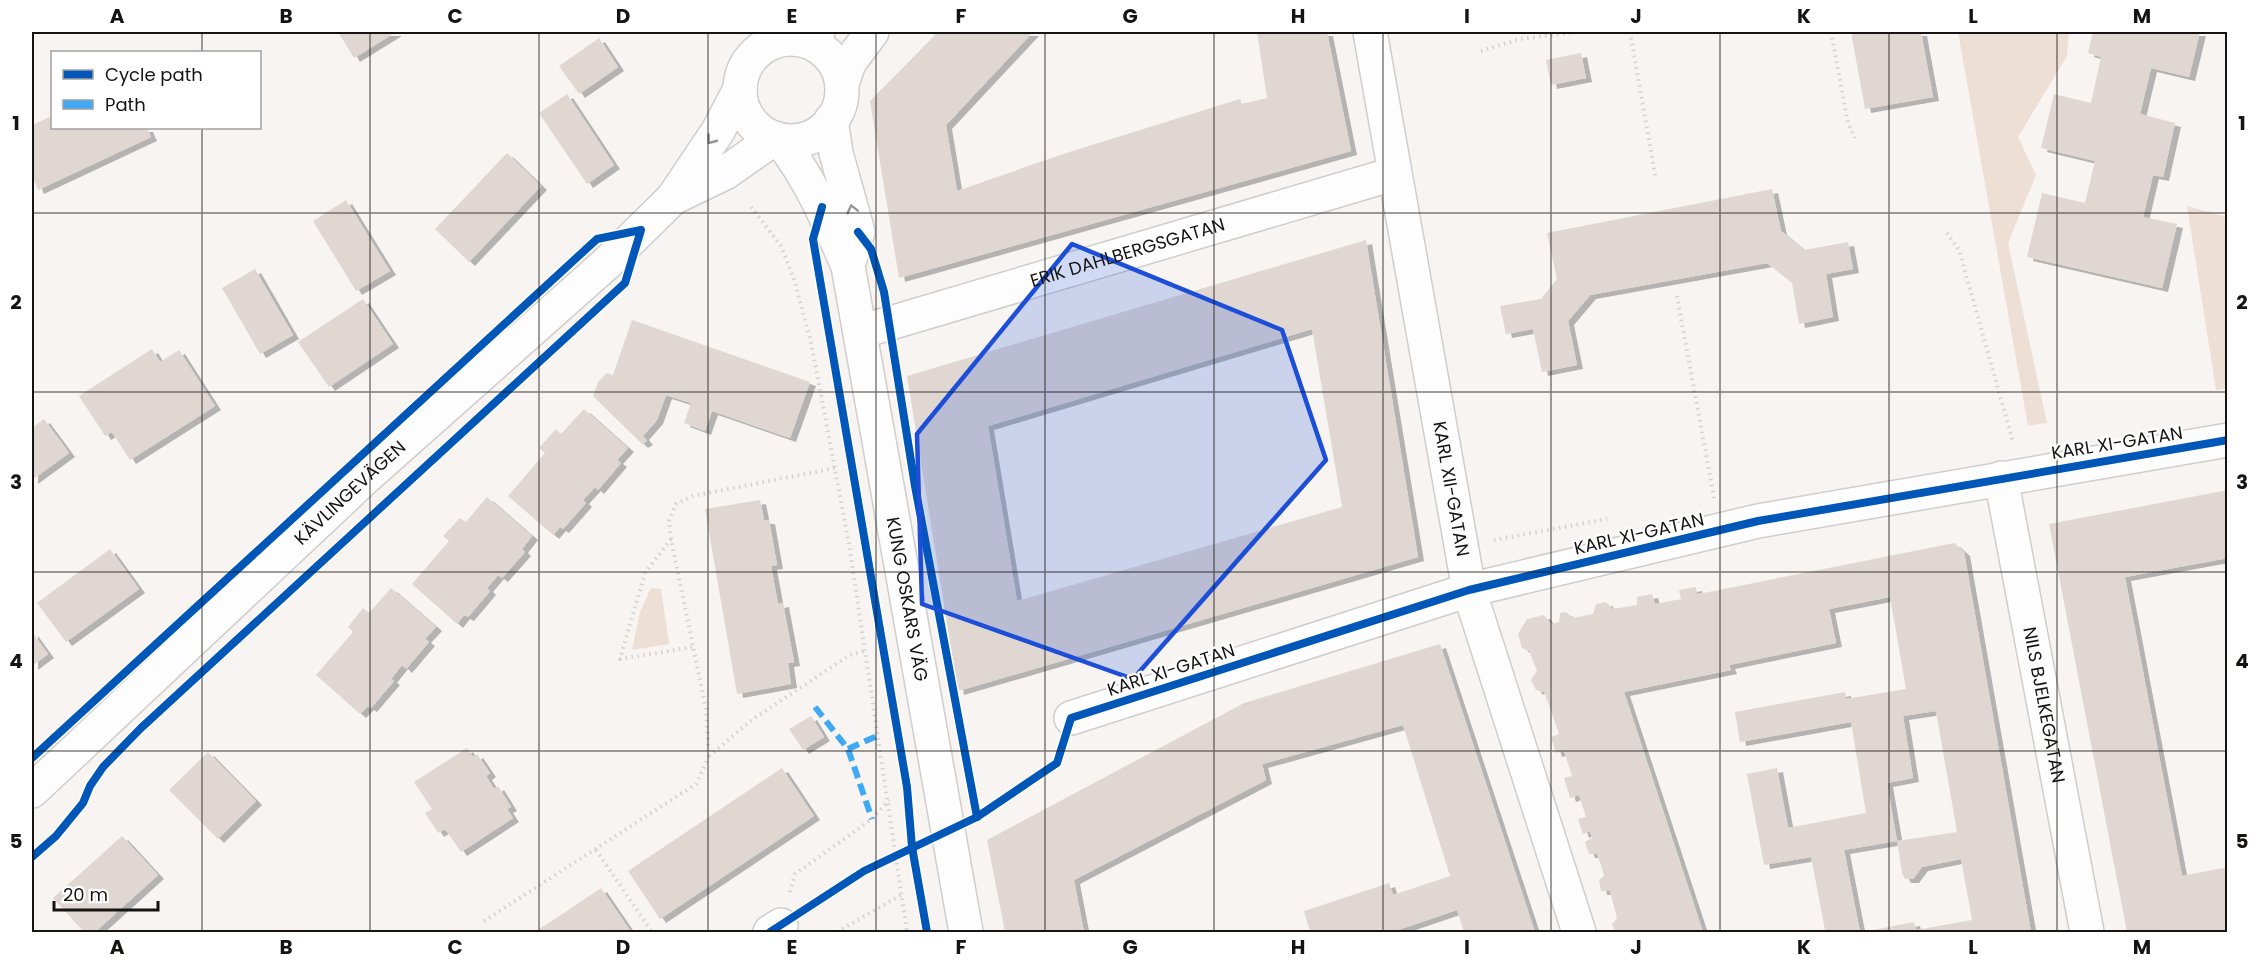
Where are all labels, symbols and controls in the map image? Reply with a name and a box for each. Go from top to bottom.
text: A [110,2,125,30]
text: B [279,2,293,30]
text: C [447,2,463,30]
text: D [616,2,630,30]
text: E [787,2,797,30]
text: F [956,2,967,30]
text: G [1122,2,1138,30]
text: H [1291,2,1305,30]
text: I [1464,2,1470,30]
text: J [1630,2,1642,30]
text: K [1797,2,1811,30]
text: L [1968,2,1978,30]
text: M [2133,2,2151,30]
legend [51,51,261,129]
text: Cycle path [105,62,203,87]
text: Path [105,92,146,117]
text: 1 [12,109,20,137]
text: 1 [2238,109,2246,137]
one-way arrow [707,134,718,145]
one-way arrow [847,204,859,215]
street label: ERIK DAHLBERGSGATAN [1027,212,1228,293]
text: 2 [10,288,22,316]
text: 2 [2236,288,2248,316]
street label: KARL XII-GATAN [1427,419,1476,558]
street label: KARL XI-GATAN [2049,420,2184,465]
street label: KÄVLINGEVÄGEN [289,435,411,550]
text: 3 [10,468,22,496]
text: 3 [2236,468,2248,496]
street label: KARL XI-GATAN [1571,506,1706,561]
street label: KUNG OSKARS VÄG [881,515,934,683]
street label: NILS BJELKEGATAN [2017,625,2072,785]
street label: KARL XI-GATAN [1104,637,1238,702]
text: 4 [9,647,23,675]
text: 4 [2235,647,2249,675]
text: 5 [10,827,23,855]
text: 5 [2236,827,2249,855]
scale bar [54,874,158,912]
text: 20 m [63,882,108,907]
text: A [110,933,125,961]
text: B [279,933,293,961]
text: C [447,933,463,961]
text: D [616,933,630,961]
text: E [787,933,797,961]
text: F [956,933,967,961]
text: G [1122,933,1138,961]
text: H [1291,933,1305,961]
text: I [1464,933,1470,961]
text: J [1630,933,1642,961]
text: K [1797,933,1811,961]
text: L [1968,933,1978,961]
text: M [2133,933,2151,961]

